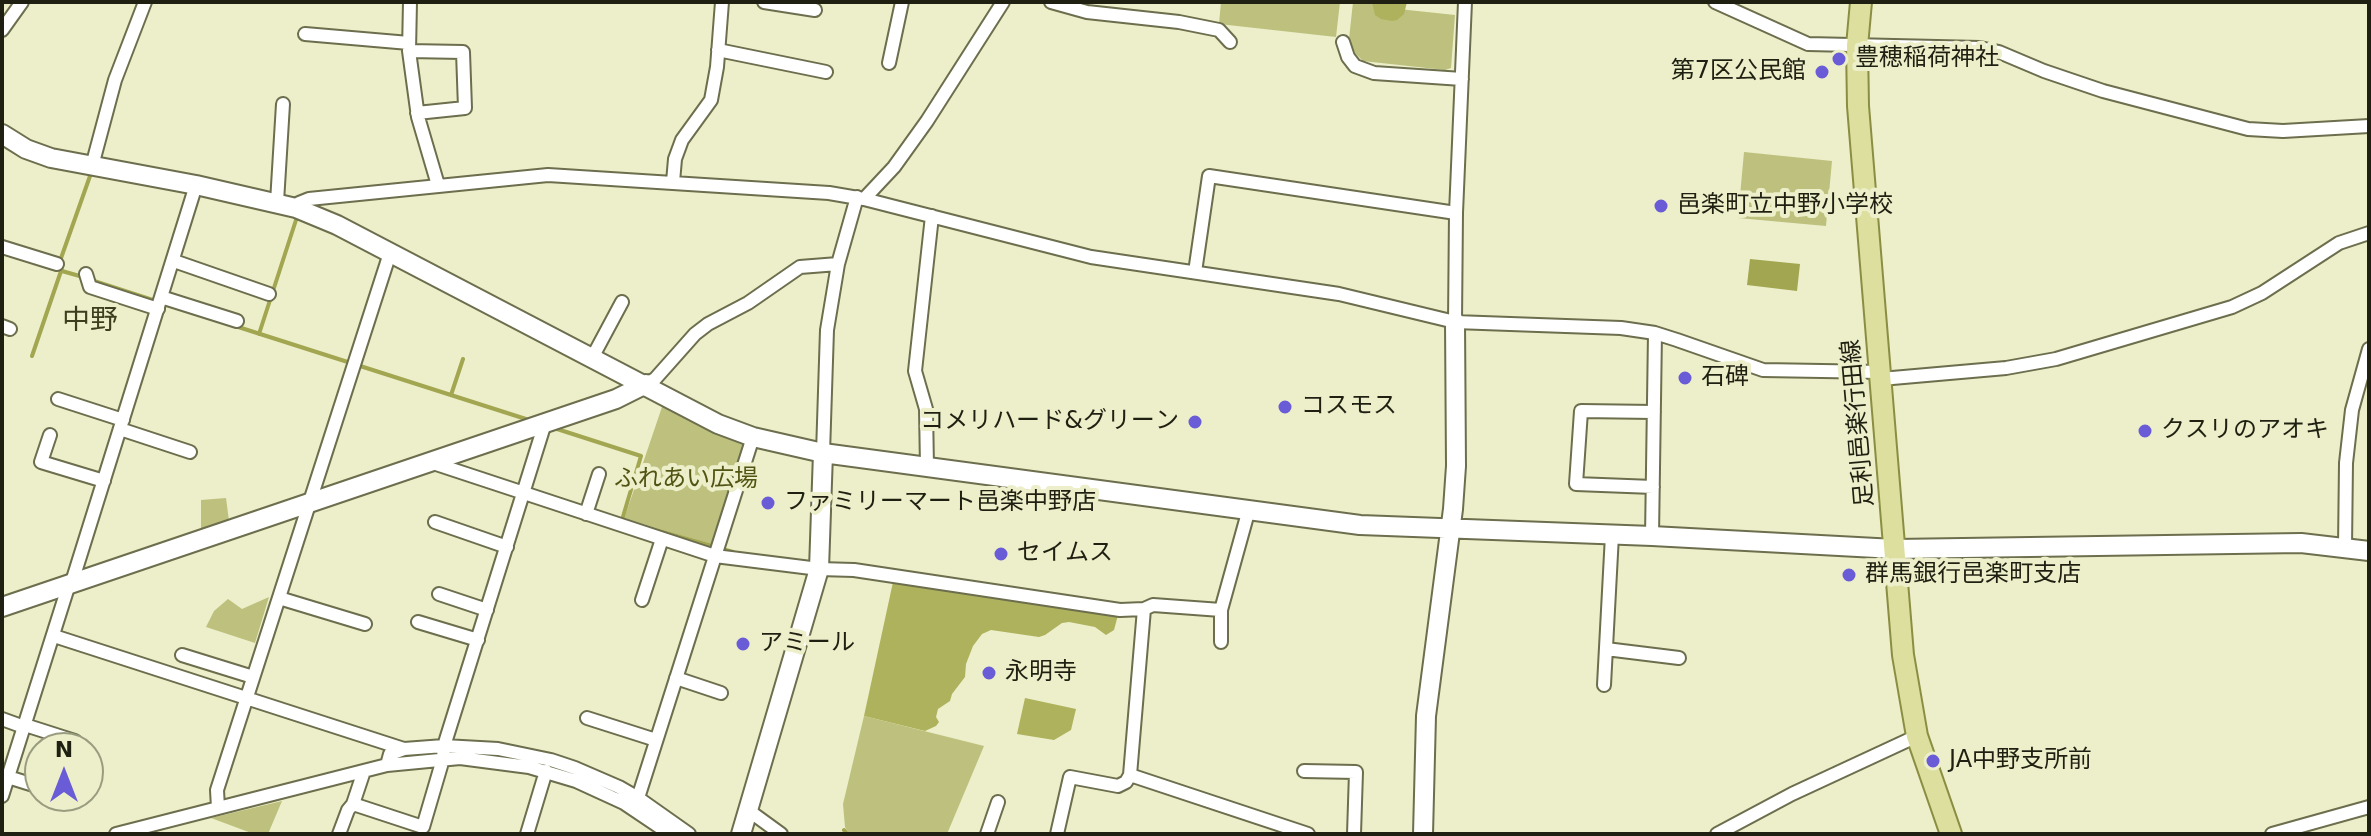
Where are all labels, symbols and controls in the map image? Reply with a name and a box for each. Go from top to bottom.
place label: 豊穂稲荷神社 [1855,45,1999,73]
marker: 豊穂稲荷神社 [1830,50,1848,68]
place label: 第7区公民館 [1671,58,1806,86]
marker: 第7区公民館 [1813,63,1831,81]
place label: 邑楽町立中野小学校 [1677,192,1893,220]
marker: 邑楽町立中野小学校 [1652,197,1670,215]
district label: 中野 [62,305,118,339]
street label: 足利邑楽行田線 [1837,338,1881,508]
place label: 石碑 [1701,364,1749,392]
marker: 石碑 [1676,369,1694,387]
place label: コスモス [1301,393,1397,421]
marker: コスモス [1276,398,1294,416]
place label: コメリハード&グリーン [920,408,1179,436]
marker: コメリハード&グリーン [1186,413,1204,431]
place label: クスリのアオキ [2161,417,2329,445]
marker: クスリのアオキ [2136,422,2154,440]
park label: ふれあい広場 [614,466,758,494]
place label: ファミリーマート邑楽中野店 [784,489,1096,517]
marker: ファミリーマート邑楽中野店 [759,494,777,512]
place label: セイムス [1017,540,1113,568]
marker: セイムス [992,545,1010,563]
place label: 群馬銀行邑楽町支店 [1865,561,2081,589]
marker: 群馬銀行邑楽町支店 [1840,566,1858,584]
place label: アミール [759,630,855,658]
marker: アミール [734,635,752,653]
place label: 永明寺 [1005,659,1077,687]
marker: 永明寺 [980,664,998,682]
north arrow [24,732,104,812]
text: N [55,737,73,762]
place label: JA中野支所前 [1949,747,2092,775]
marker: JA中野支所前 [1924,752,1942,770]

